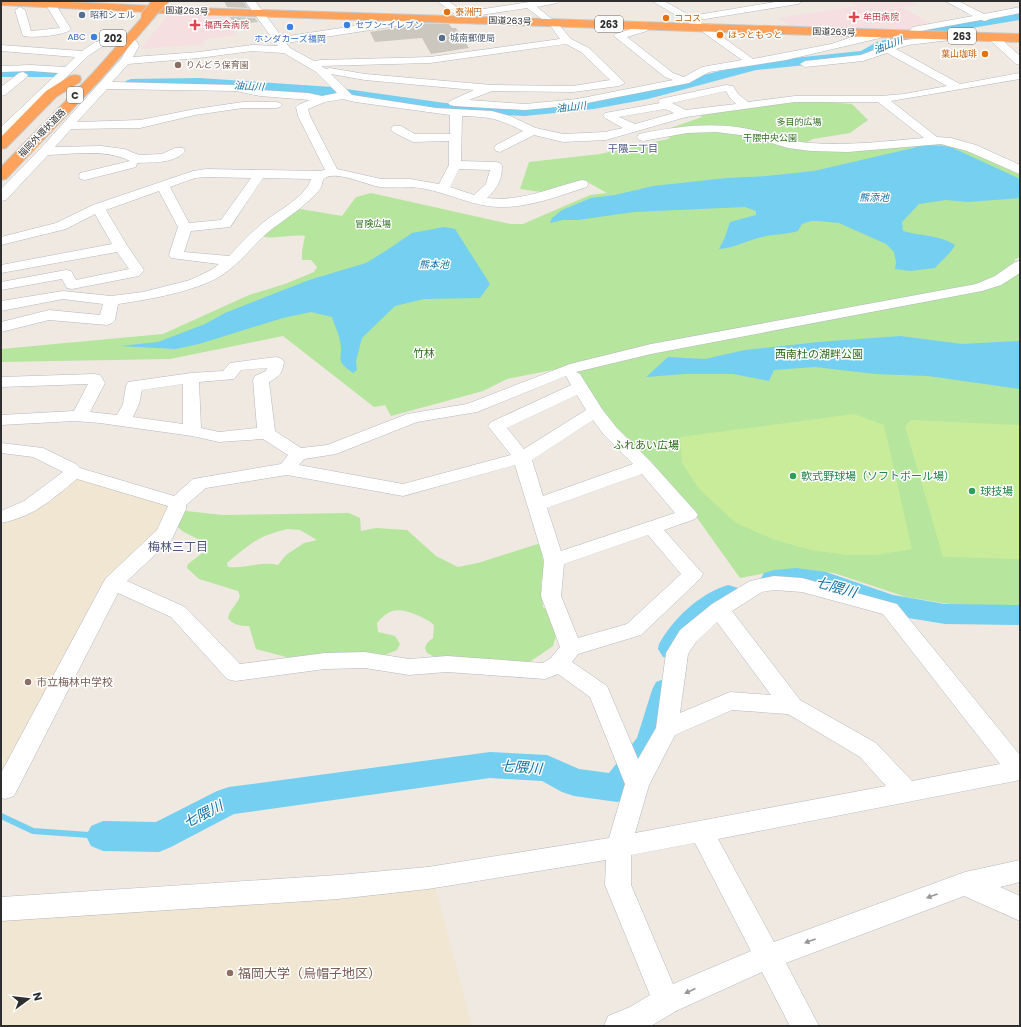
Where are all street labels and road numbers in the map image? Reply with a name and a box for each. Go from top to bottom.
street label: 国道263号 [165,4,209,18]
street label: 国道263号 [488,14,532,28]
road number: 263 [595,16,623,32]
street label: 国道263号 [812,25,856,39]
road number: 263 [948,28,976,44]
road number: 202 [100,30,126,46]
road number: C [67,87,83,103]
street label: 福岡外環状道路 [16,106,68,160]

